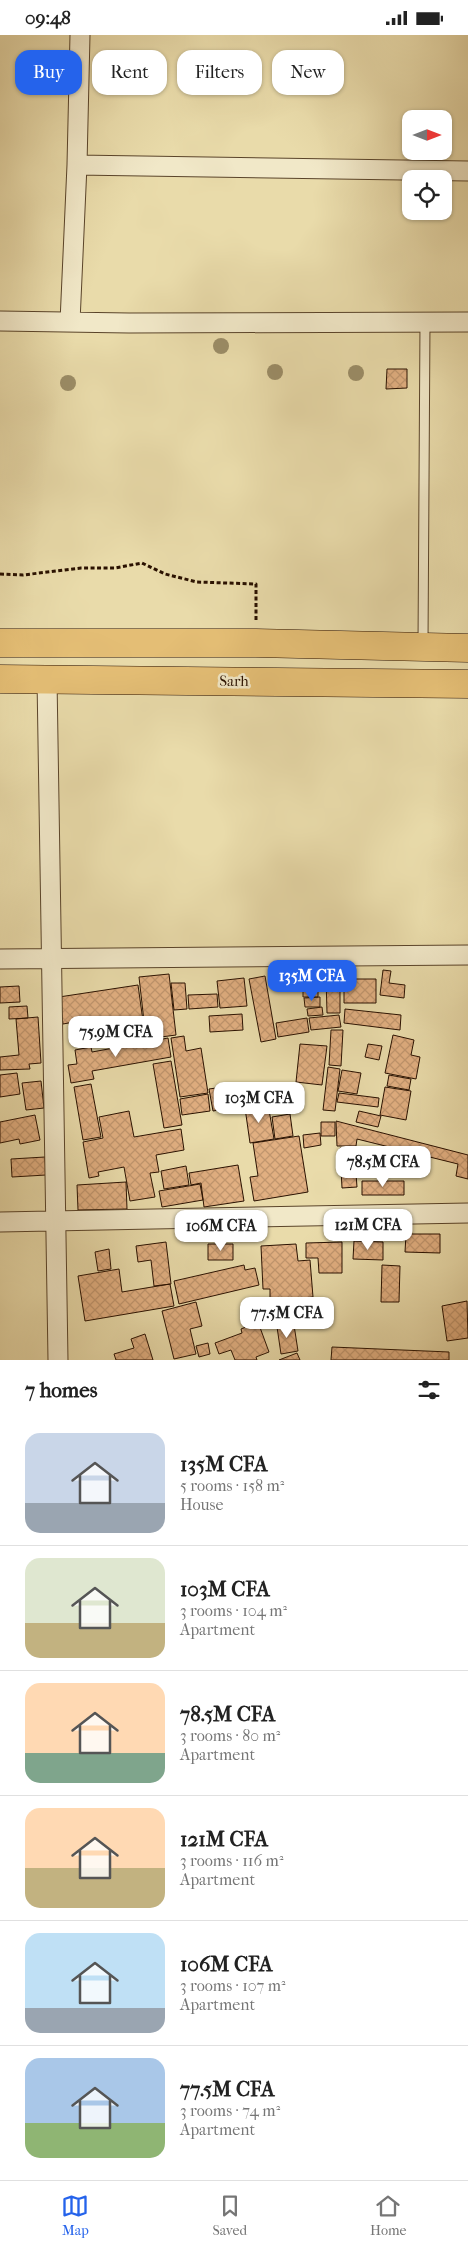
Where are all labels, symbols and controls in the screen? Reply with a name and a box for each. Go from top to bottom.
text: 09:48 [25,7,71,29]
chip: Buy [15,50,82,95]
chip: Rent [92,50,167,95]
chip: Filters [177,50,262,95]
chip: New [272,50,344,95]
north arrow [402,110,452,160]
map controls [402,110,452,220]
button: locate [402,170,452,220]
street label: Sarh [219,672,249,690]
pin: 135M CFA [260,959,364,1002]
text: 135M CFA [279,966,345,985]
pin: 75.9M CFA [59,1015,173,1058]
text: 75.9M CFA [79,1022,153,1041]
pin: 103M CFA [207,1081,311,1124]
text: 103M CFA [225,1088,293,1107]
pin: 78.5M CFA [326,1145,440,1188]
text: 78.5M CFA [347,1152,419,1171]
pin: 106M CFA [169,1209,273,1252]
pin: 121M CFA [316,1209,420,1251]
text: 121M CFA [334,1215,402,1234]
text: 106M CFA [186,1216,256,1235]
pin: 77.5M CFA [230,1297,344,1339]
text: 77.5M CFA [251,1303,323,1322]
icon: filters [415,1376,443,1404]
text: 7 homes [25,1378,97,1402]
text: 135M CFA [180,1452,268,1476]
icon: home [65,1453,125,1513]
text: 5 rooms · 158 m² [180,1476,284,1495]
text: House [180,1495,223,1514]
text: 103M CFA [180,1577,270,1601]
icon: home [65,1578,125,1638]
text: 3 rooms · 104 m² [180,1601,287,1620]
text: Apartment [180,1620,255,1639]
text: 78.5M CFA [180,1702,275,1726]
icon: home [65,1703,125,1763]
text: 3 rooms · 80 m² [180,1726,280,1745]
text: Apartment [180,1745,255,1764]
text: 121M CFA [180,1827,268,1851]
icon: home [65,1828,125,1888]
text: 3 rooms · 116 m² [180,1851,283,1870]
text: Apartment [180,1870,255,1889]
text: 106M CFA [180,1952,273,1976]
icon: home [65,1953,125,2013]
text: 3 rooms · 107 m² [180,1976,286,1995]
text: Apartment [180,1995,255,2014]
text: 77.5M CFA [180,2077,275,2101]
icon: home [65,2078,125,2138]
text: 3 rooms · 74 m² [180,2101,280,2120]
text: Apartment [180,2120,255,2139]
tab: Map [61,2192,89,2239]
tab: Saved [212,2192,247,2239]
tab: Home [370,2192,407,2239]

